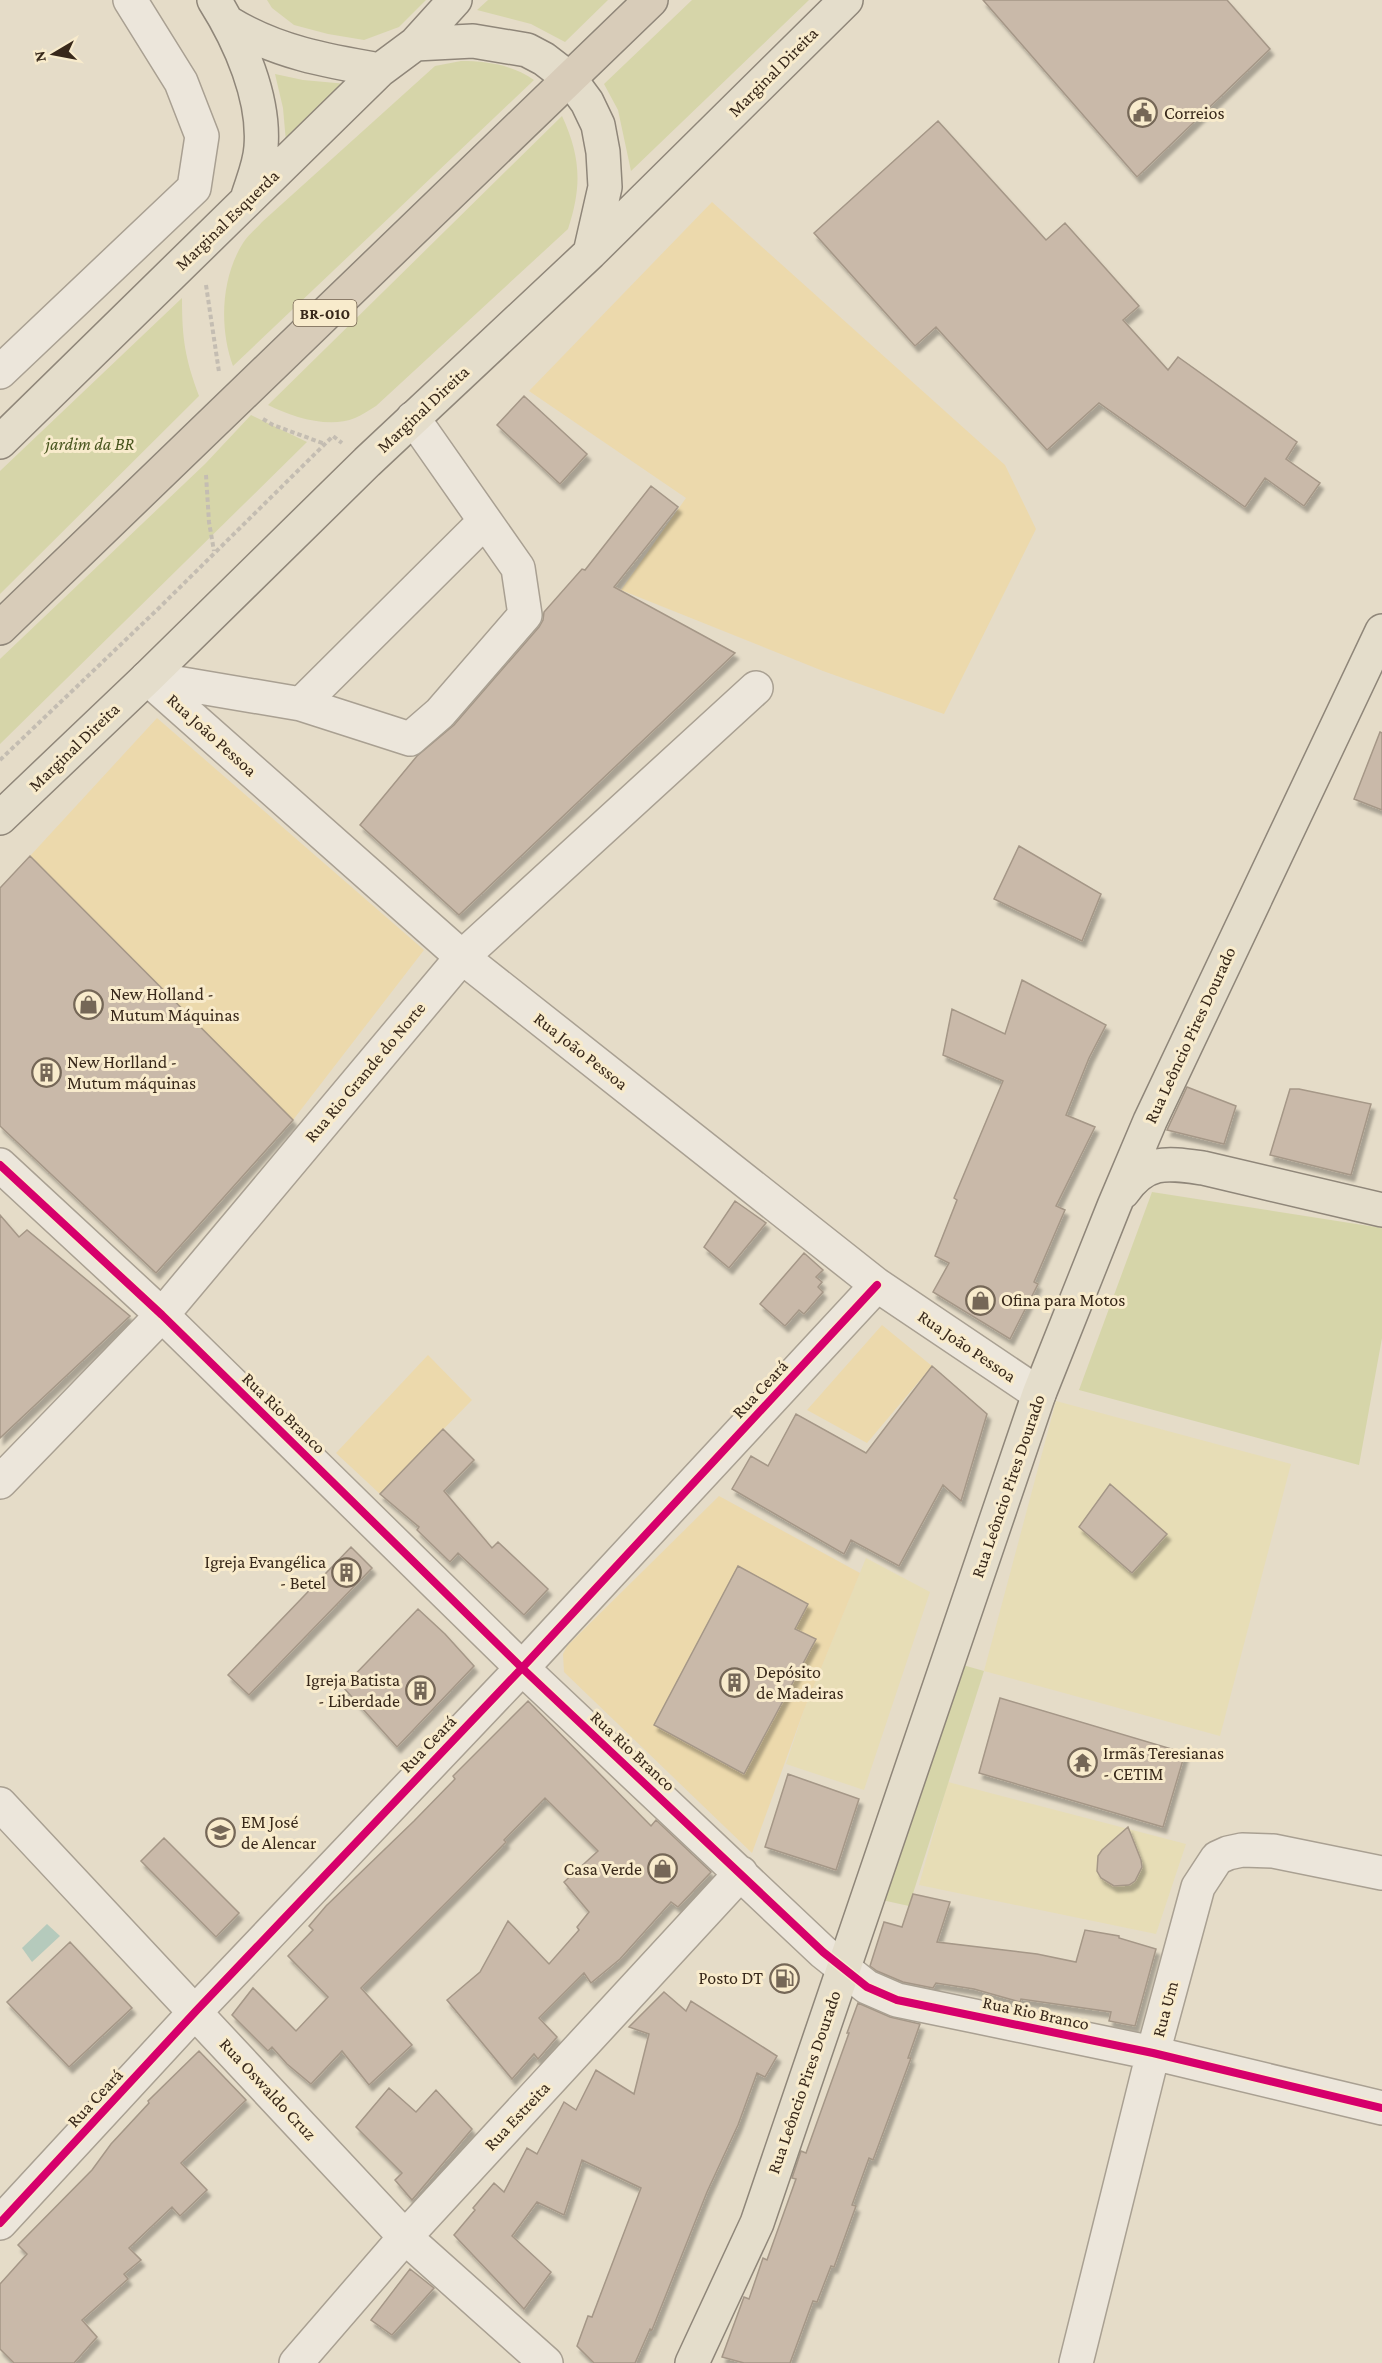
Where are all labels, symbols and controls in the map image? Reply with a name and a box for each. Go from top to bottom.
street label: Marginal Direita [724,23,822,121]
north arrow [24,24,84,84]
text: N [30,50,49,63]
public building icon: Correios [1127,97,1159,129]
place label: Correios [1164,103,1225,123]
street label: Marginal Esquerda [171,165,283,275]
road number: BR-010 [294,300,356,326]
street label: Marginal Direita [373,361,473,457]
park label: jardim da BR [44,434,134,455]
street label: Rua João Pessoa [163,689,261,781]
street label: Marginal Direita [24,699,124,795]
street label: Rua Leôncio Pires Dourado [1140,944,1240,1126]
place label: New Holland - Mutum Máquinas [110,984,240,1025]
shop icon: New Holland - Mutum Máquinas [73,988,105,1020]
street label: Rua Rio Grande do Norte [301,998,430,1146]
street label: Rua João Pessoa [530,1008,632,1094]
place label: New Horlland - Mutum máquinas [67,1052,196,1093]
building icon: New Horlland - Mutum máquinas [30,1056,62,1088]
shop icon: Ofina para Motos [964,1284,996,1316]
place label: Ofina para Motos [1001,1290,1125,1310]
street label: Rua João Pessoa [914,1306,1020,1386]
street label: Rua Ceará [728,1356,792,1422]
street label: Rua Rio Branco [238,1368,330,1458]
street label: Rua Leôncio Pires Dourado [967,1392,1049,1580]
place label: Igreja Evangélica - Betel [204,1552,326,1593]
building icon: Igreja Evangélica - Betel [331,1556,363,1588]
place label: Depósito de Madeiras [756,1662,844,1703]
building icon: Depósito de Madeiras [719,1666,751,1698]
place label: Igreja Batista - Liberdade [306,1670,400,1711]
building icon: Igreja Batista - Liberdade [405,1674,437,1706]
street label: Rua Rio Branco [587,1707,679,1795]
street label: Rua Ceará [396,1711,460,1777]
place label: Irmãs Teresianas - CETIM [1103,1743,1224,1784]
temple icon: Irmãs Teresianas - CETIM [1066,1747,1098,1779]
place label: EM José de Alencar [241,1812,317,1853]
school or university icon: EM José de Alencar [204,1816,236,1848]
shop icon: Casa Verde [647,1853,679,1885]
place label: Casa Verde [564,1859,642,1879]
fuel station icon: Posto DT [768,1962,800,1994]
place label: Posto DT [699,1968,763,1988]
street label: Rua Um [1148,1978,1182,2039]
street label: Rua Leôncio Pires Dourado [763,1988,845,2176]
street label: Rua Rio Branco [981,1992,1091,2034]
street label: Rua Oswaldo Cruz [216,2034,321,2144]
street label: Rua Ceará [63,2065,127,2131]
street label: Rua Estreita [480,2077,554,2155]

